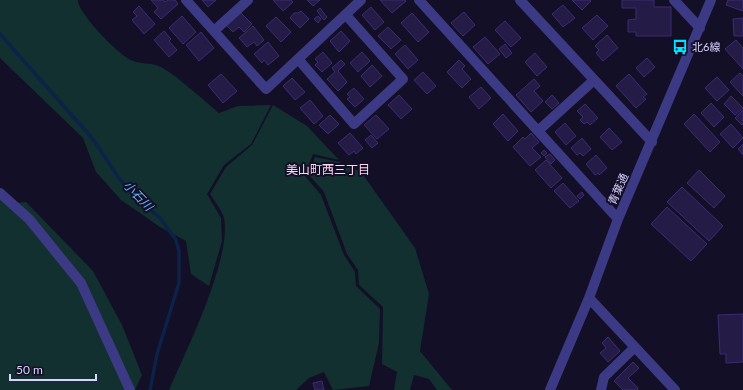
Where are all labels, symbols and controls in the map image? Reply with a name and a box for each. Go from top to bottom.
bus stop icon: 北6線 [671,38,689,56]
place label: 北6線 [692,40,720,53]
district label: 美山町西三丁目 [286,162,370,177]
street label: 青葉通 [605,171,630,207]
water label: 小石川 [120,177,158,215]
scale bar [10,356,96,382]
text: 50 m [16,362,43,377]

